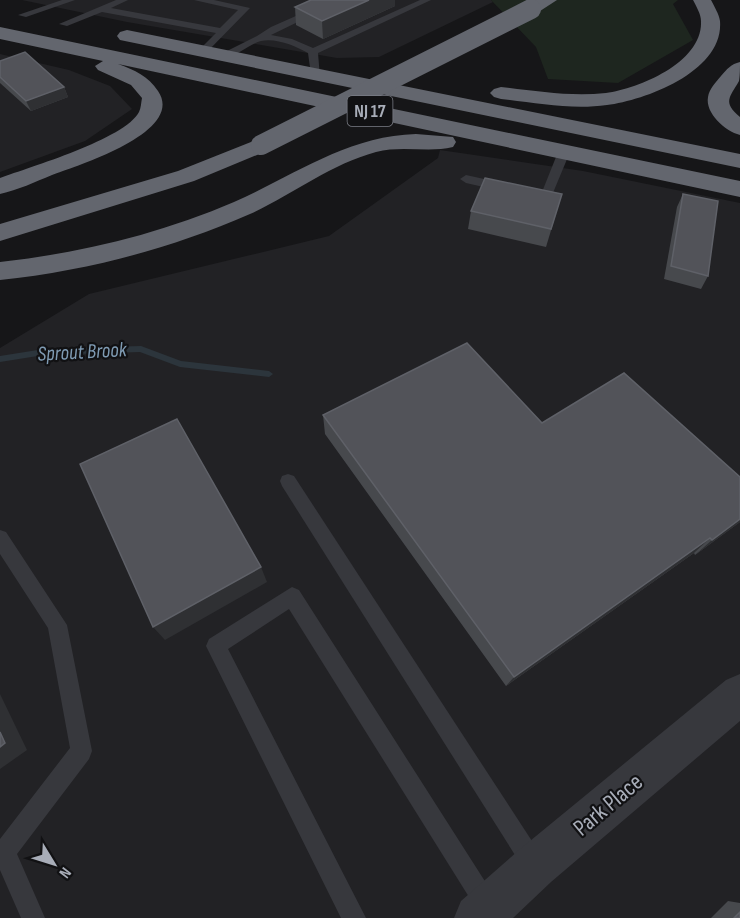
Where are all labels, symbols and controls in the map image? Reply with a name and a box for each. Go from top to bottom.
road number: NJ 17 [348,96,392,126]
water label: Sprout Brook [37,337,128,367]
street label: Park Place [567,768,649,842]
north arrow [24,834,84,894]
text: N [55,863,75,882]

